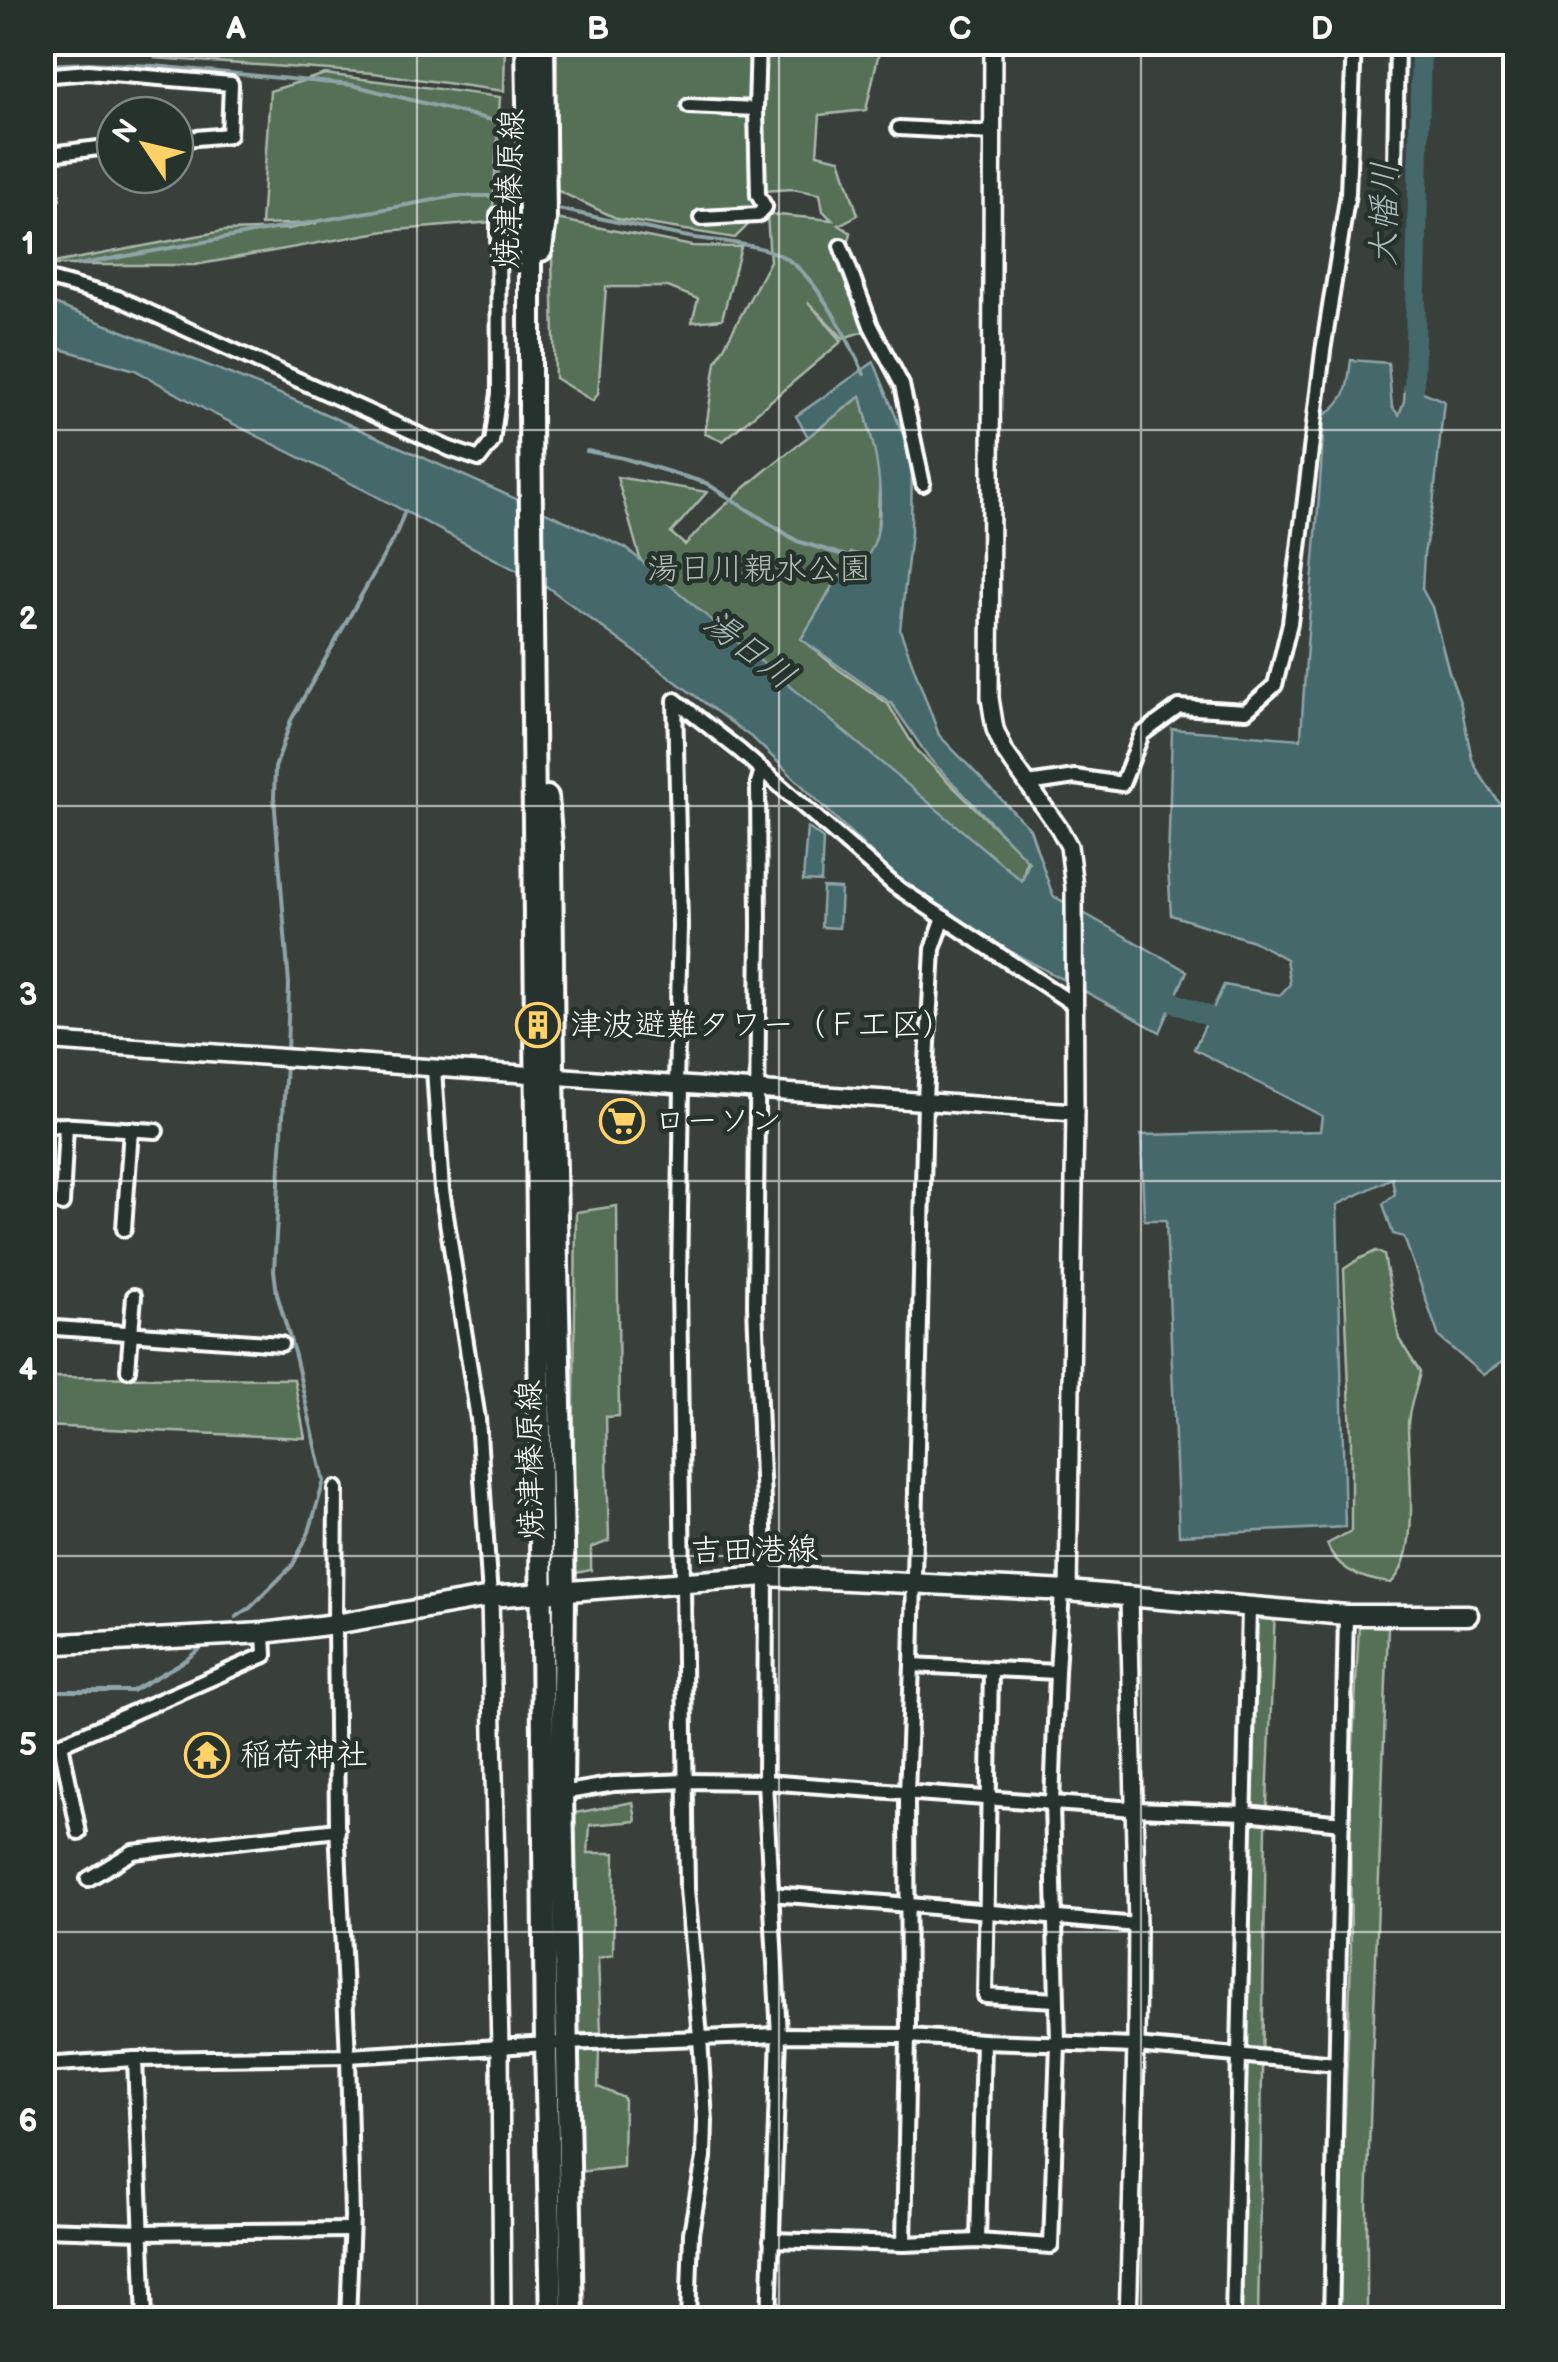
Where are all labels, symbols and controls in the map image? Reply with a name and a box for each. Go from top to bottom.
text: A [225,10,246,49]
text: B [587,10,609,49]
text: C [949,10,971,49]
text: D [1311,10,1333,49]
north arrow [95,95,195,195]
street label: 焼津榛原線 [488,108,532,270]
text: N [106,113,145,150]
water label: 大幡川 [1363,161,1407,267]
text: 1 [21,225,35,264]
park label: 湯日川親水公園 [647,550,871,589]
text: 2 [18,600,38,639]
water label: 湯日川 [694,601,804,699]
text: 3 [19,976,37,1015]
building icon: 津波避難タワー（Ｆ工区） [515,1002,561,1048]
place label: 津波避難タワー（Ｆ工区） [570,1006,954,1045]
supermarket icon: ローソン [599,1098,645,1144]
place label: ローソン [654,1102,782,1141]
text: 4 [19,1351,38,1390]
street label: 焼津榛原線 [510,1380,552,1540]
street label: 吉田港線 [690,1530,818,1572]
text: 5 [19,1726,37,1765]
temple icon: 稲荷神社 [184,1732,230,1778]
place label: 稲荷神社 [240,1736,368,1775]
text: 6 [18,2102,38,2141]

